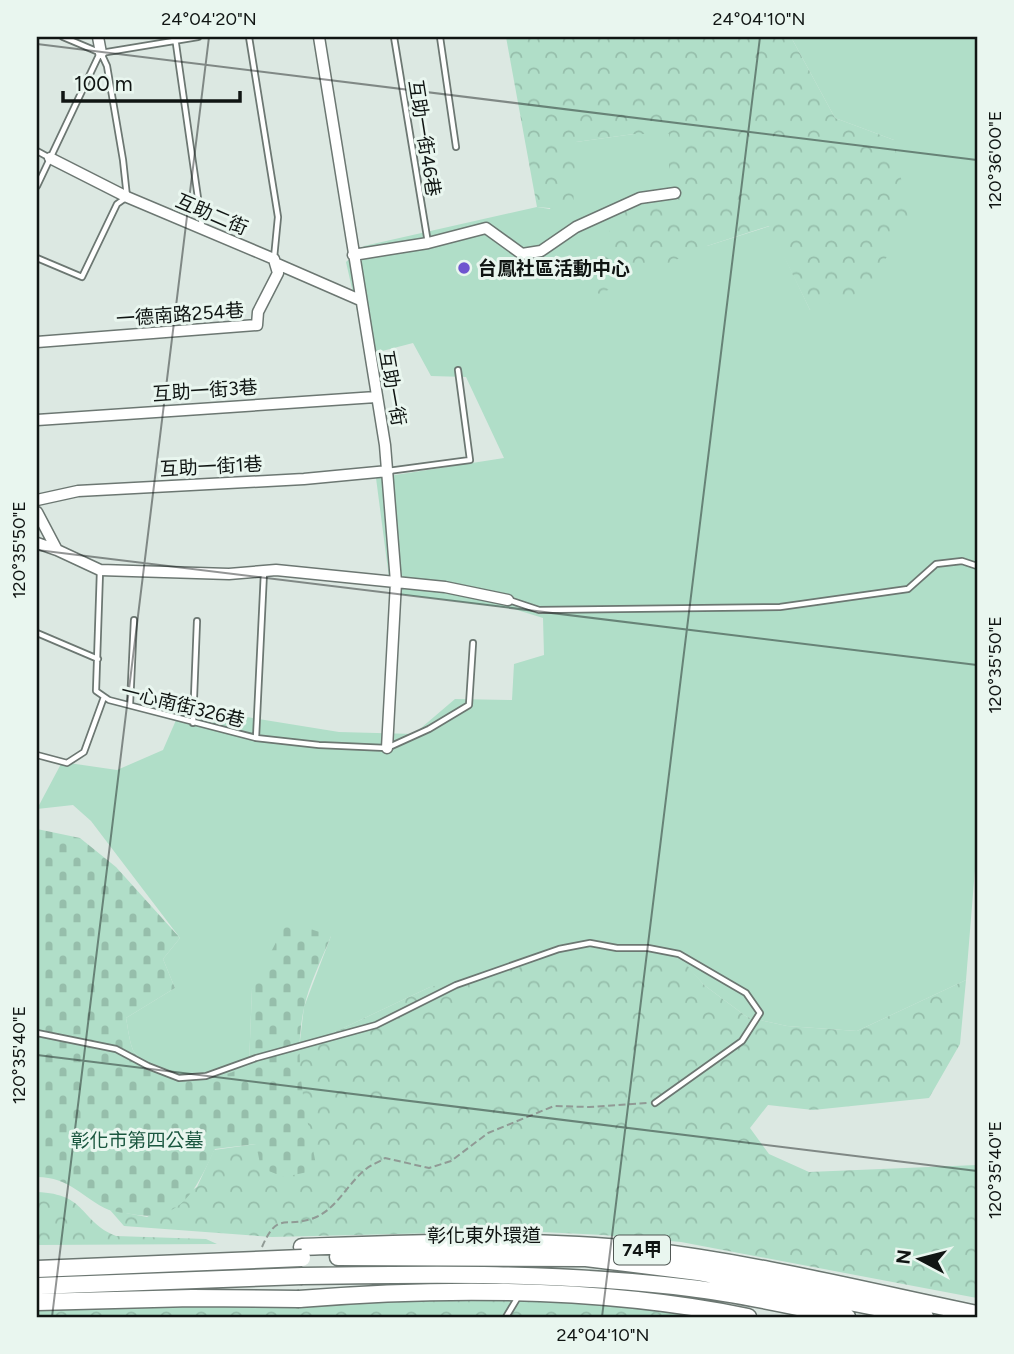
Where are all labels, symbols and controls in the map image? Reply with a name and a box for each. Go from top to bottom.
text: 24°04'20"N [161,8,257,30]
text: 24°04'10"N [713,8,805,30]
scale bar [63,60,240,104]
text: 100 m [74,71,133,96]
street label: 互助一街46巷 [404,78,445,198]
text: 120°36'00"E [984,111,1006,209]
street label: 互助二街 [172,189,251,240]
place label: 台鳳社區活動中心 [478,257,630,280]
marker: 台鳳社區活動中心 [456,260,472,276]
street label: 一德南路254巷 [115,299,245,330]
street label: 互助一街 [375,349,410,428]
street label: 互助一街3巷 [152,375,258,406]
street label: 互助一街1巷 [159,452,263,481]
text: 120°35'50"E [8,501,30,599]
text: 120°35'50"E [984,616,1006,714]
street label: 一心南街326巷 [119,679,247,732]
text: 120°35'40"E [8,1006,30,1104]
text: 120°35'40"E [984,1121,1006,1219]
park label: 彰化市第四公墓 [70,1129,204,1152]
street label: 彰化東外環道 [427,1224,541,1247]
north arrow [884,1224,954,1294]
road number: 74甲 [614,1236,670,1265]
text: N [891,1248,916,1266]
text: 24°04'10"N [557,1324,649,1346]

